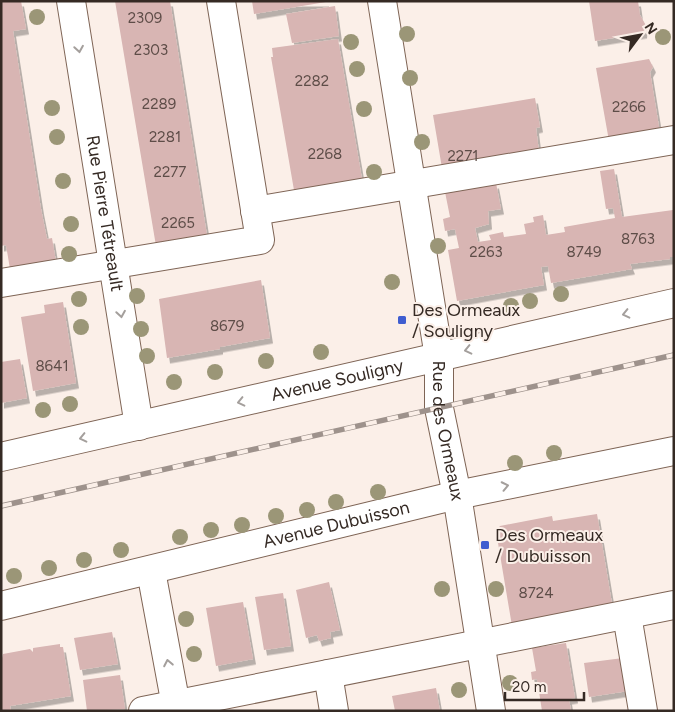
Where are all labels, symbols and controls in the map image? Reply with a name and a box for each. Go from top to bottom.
house number: 2309 [128,9,162,27]
north arrow [615,10,665,60]
text: N [641,19,661,37]
house number: 2303 [134,41,168,59]
one-way arrow [73,45,83,54]
house number: 2282 [295,72,329,90]
house number: 2289 [142,95,176,113]
house number: 2266 [612,98,646,116]
house number: 2281 [149,128,181,146]
street label: Rue Pierre Tétreault [82,134,128,293]
house number: 2268 [308,145,342,163]
house number: 2271 [447,147,479,165]
house number: 2277 [154,163,186,181]
house number: 2265 [161,214,195,232]
house number: 8763 [621,230,655,248]
house number: 2263 [469,243,503,261]
house number: 8749 [566,243,602,261]
place label: Des Ormeaux / Souligny [412,299,520,342]
one-way arrow [622,308,631,319]
one-way arrow [115,310,126,318]
marker: Des Ormeaux / Souligny [396,314,408,326]
house number: 8679 [210,317,244,335]
one-way arrow [463,344,472,355]
street label: Avenue Souligny [269,354,406,406]
house number: 8641 [35,357,69,375]
street label: Rue des Ormeaux [428,361,469,503]
one-way arrow [237,396,246,407]
one-way arrow [78,432,87,443]
one-way arrow [500,481,509,491]
street label: Avenue Dubuisson [261,496,412,553]
place label: Des Ormeaux / Dubuisson [495,524,603,567]
marker: Des Ormeaux / Dubuisson [479,539,491,551]
house number: 8724 [519,584,553,602]
one-way arrow [163,658,173,667]
scale bar [505,670,584,702]
text: 20 m [512,678,546,696]

